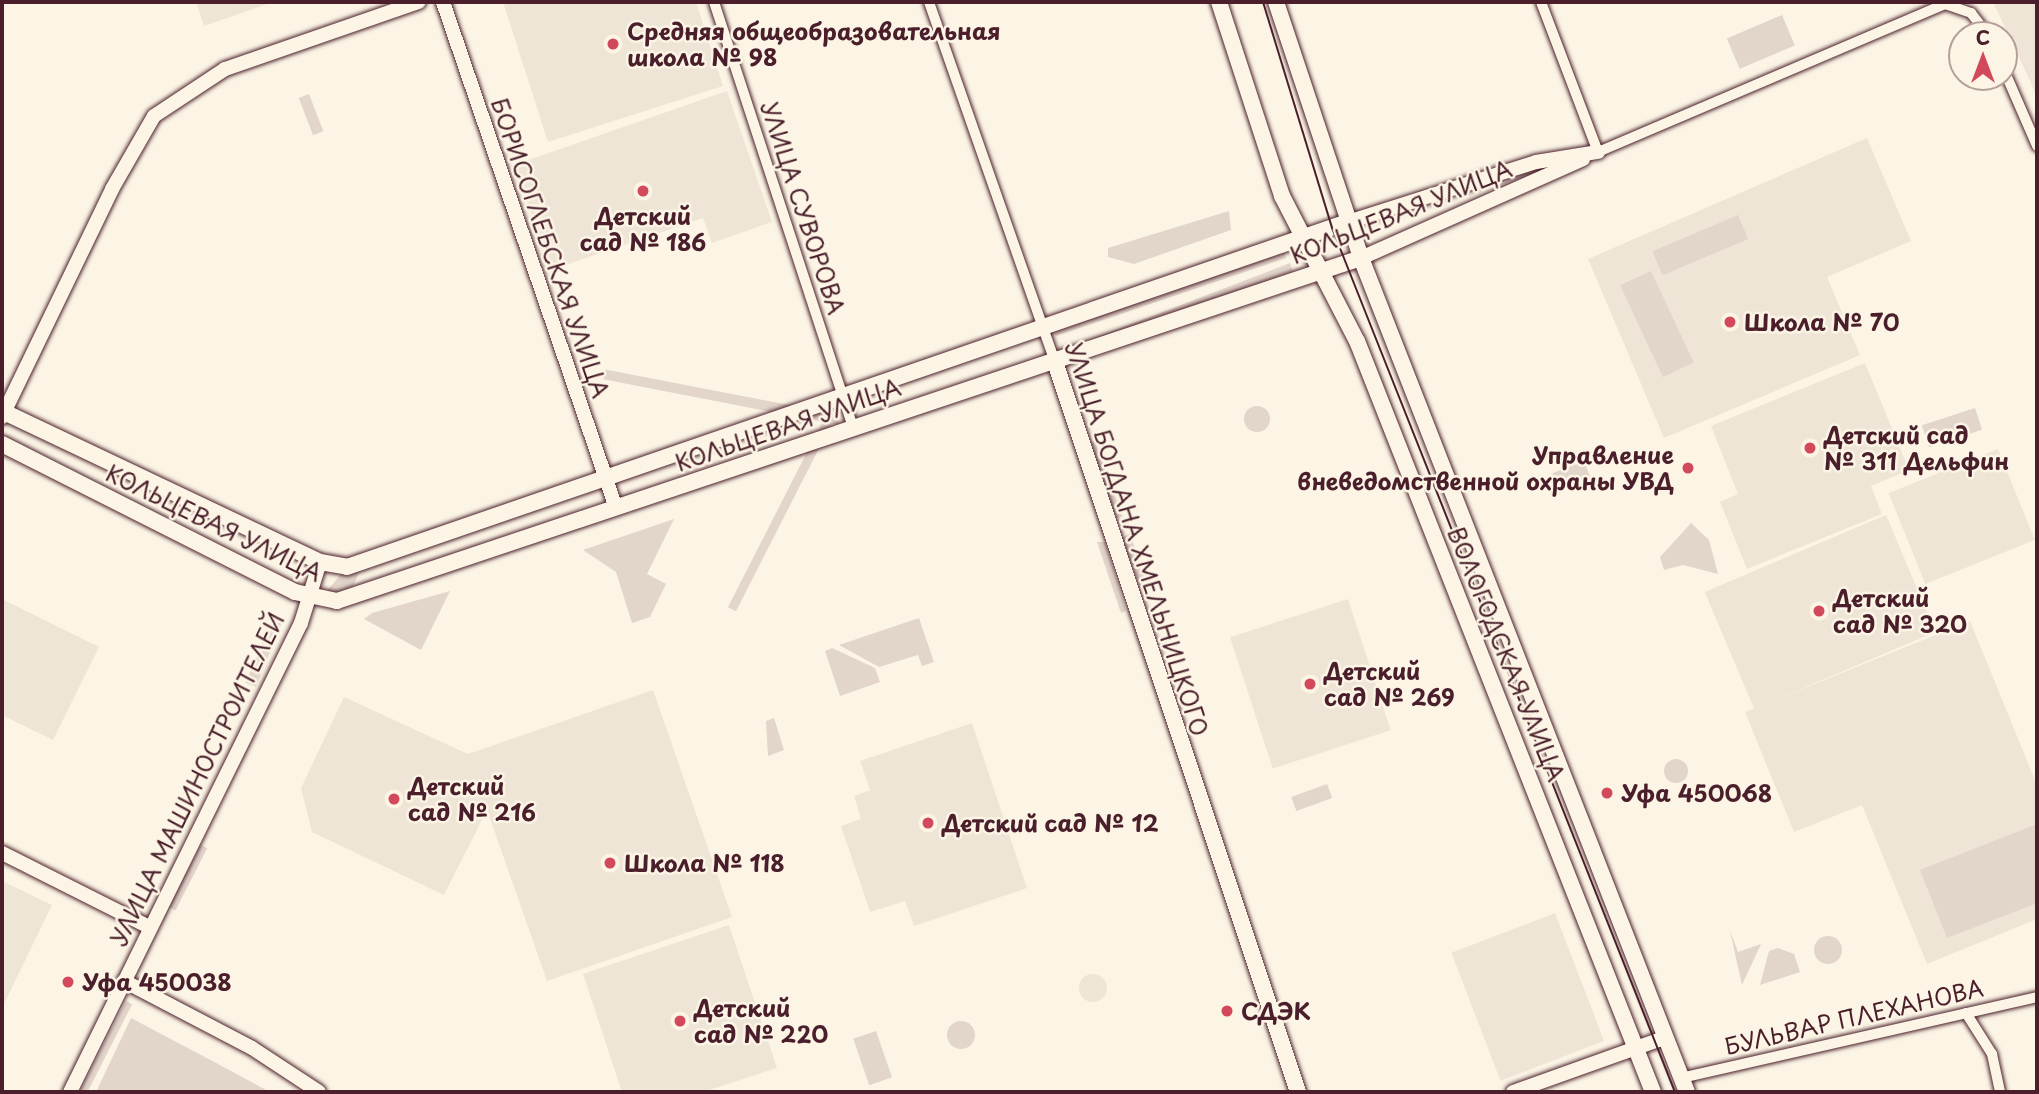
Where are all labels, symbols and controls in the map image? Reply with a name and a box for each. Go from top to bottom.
place label: Средняя общеобразовательная школа № 98 [627,17,1001,71]
north arrow [1948,21,2018,91]
text: С [1976,23,1990,51]
marker: Средняя общеобразовательная школа № 98 [605,36,621,52]
street label: БОРИСОГЛЕБСКАЯ УЛИЦА [486,95,614,401]
street label: УЛИЦА СУВОРОВА [755,97,851,319]
street label: КОЛЬЦЕВАЯ УЛИЦА [1287,155,1515,269]
marker: Детский сад № 186 [635,183,651,199]
place label: Детский сад № 186 [580,202,706,256]
place label: Школа № 70 [1744,308,1901,336]
marker: Школа № 70 [1722,314,1738,330]
street label: УЛИЦА БОГДАНА ХМЕЛЬНИЦКОГО [1060,338,1214,740]
street label: КОЛЬЦЕВАЯ УЛИЦА [672,374,904,476]
place label: Детский сад № 311 Дельфин [1824,421,2009,475]
marker: Детский сад № 311 Дельфин [1802,440,1818,456]
place label: Управление вневедомственной охраны УВД [1297,441,1674,495]
street label: КОЛЬЦЕВАЯ УЛИЦА [102,459,326,587]
marker: Управление вневедомственной охраны УВД [1680,460,1696,476]
street label: ВОЛОГОДСКАЯ УЛИЦА [1442,523,1570,785]
place label: Детский сад № 320 [1833,584,1967,638]
marker: Детский сад № 320 [1811,603,1827,619]
street label: УЛИЦА МАШИНОСТРОИТЕЛЕЙ [104,608,290,950]
place label: Детский сад № 269 [1324,657,1455,711]
marker: Детский сад № 269 [1302,676,1318,692]
place label: Детский сад № 216 [408,772,536,826]
place label: Уфа 450068 [1621,779,1773,807]
marker: Уфа 450068 [1599,785,1615,801]
marker: Детский сад № 216 [386,791,402,807]
place label: Детский сад № 12 [942,809,1160,837]
marker: Детский сад № 12 [920,815,936,831]
place label: Школа № 118 [624,849,786,877]
marker: Школа № 118 [602,855,618,871]
place label: Уфа 450038 [82,968,232,996]
marker: Уфа 450038 [60,974,76,990]
street label: БУЛЬВАР ПЛЕХАНОВА [1723,974,1985,1060]
place label: Детский сад № 220 [694,994,829,1048]
place label: СДЭК [1241,997,1311,1025]
marker: СДЭК [1219,1003,1235,1019]
marker: Детский сад № 220 [672,1013,688,1029]

